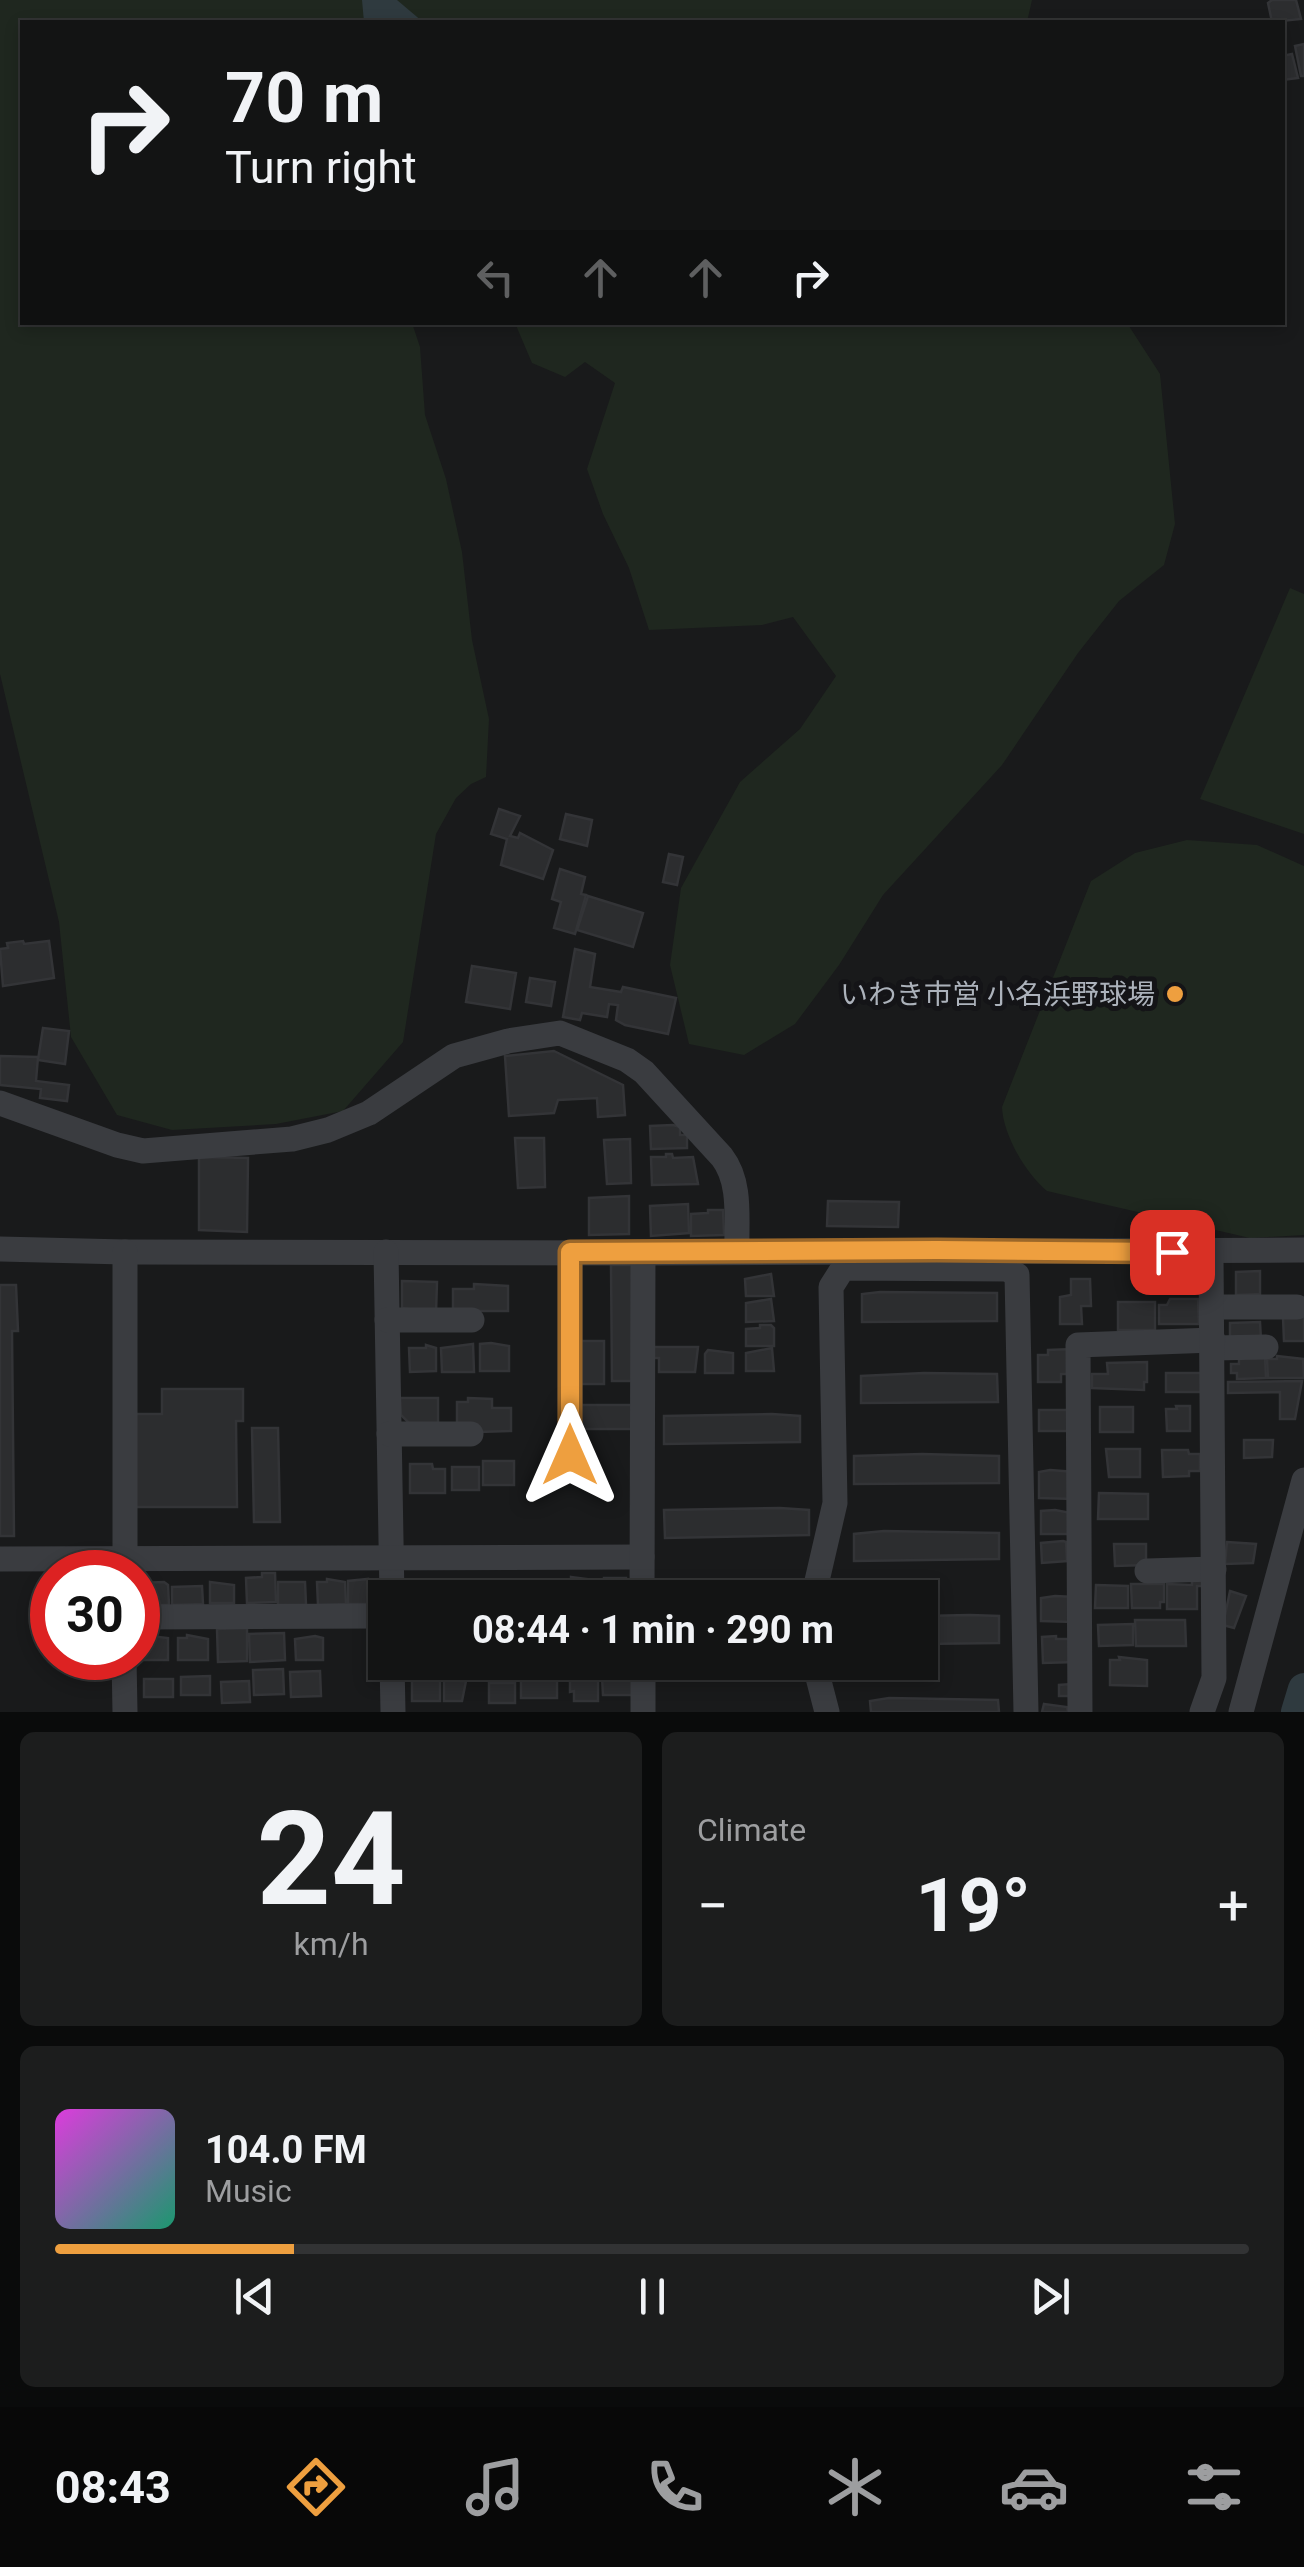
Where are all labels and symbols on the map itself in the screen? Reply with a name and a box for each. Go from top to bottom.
place label: いわき市営 小名浜野球場 [840,978,1155,1011]
marker: いわき市営 小名浜野球場 [1164,983,1186,1005]
pin [1130,1210,1215,1295]
position arrow [518,1403,622,1507]
speed limit sign: 30 [30,1550,160,1680]

